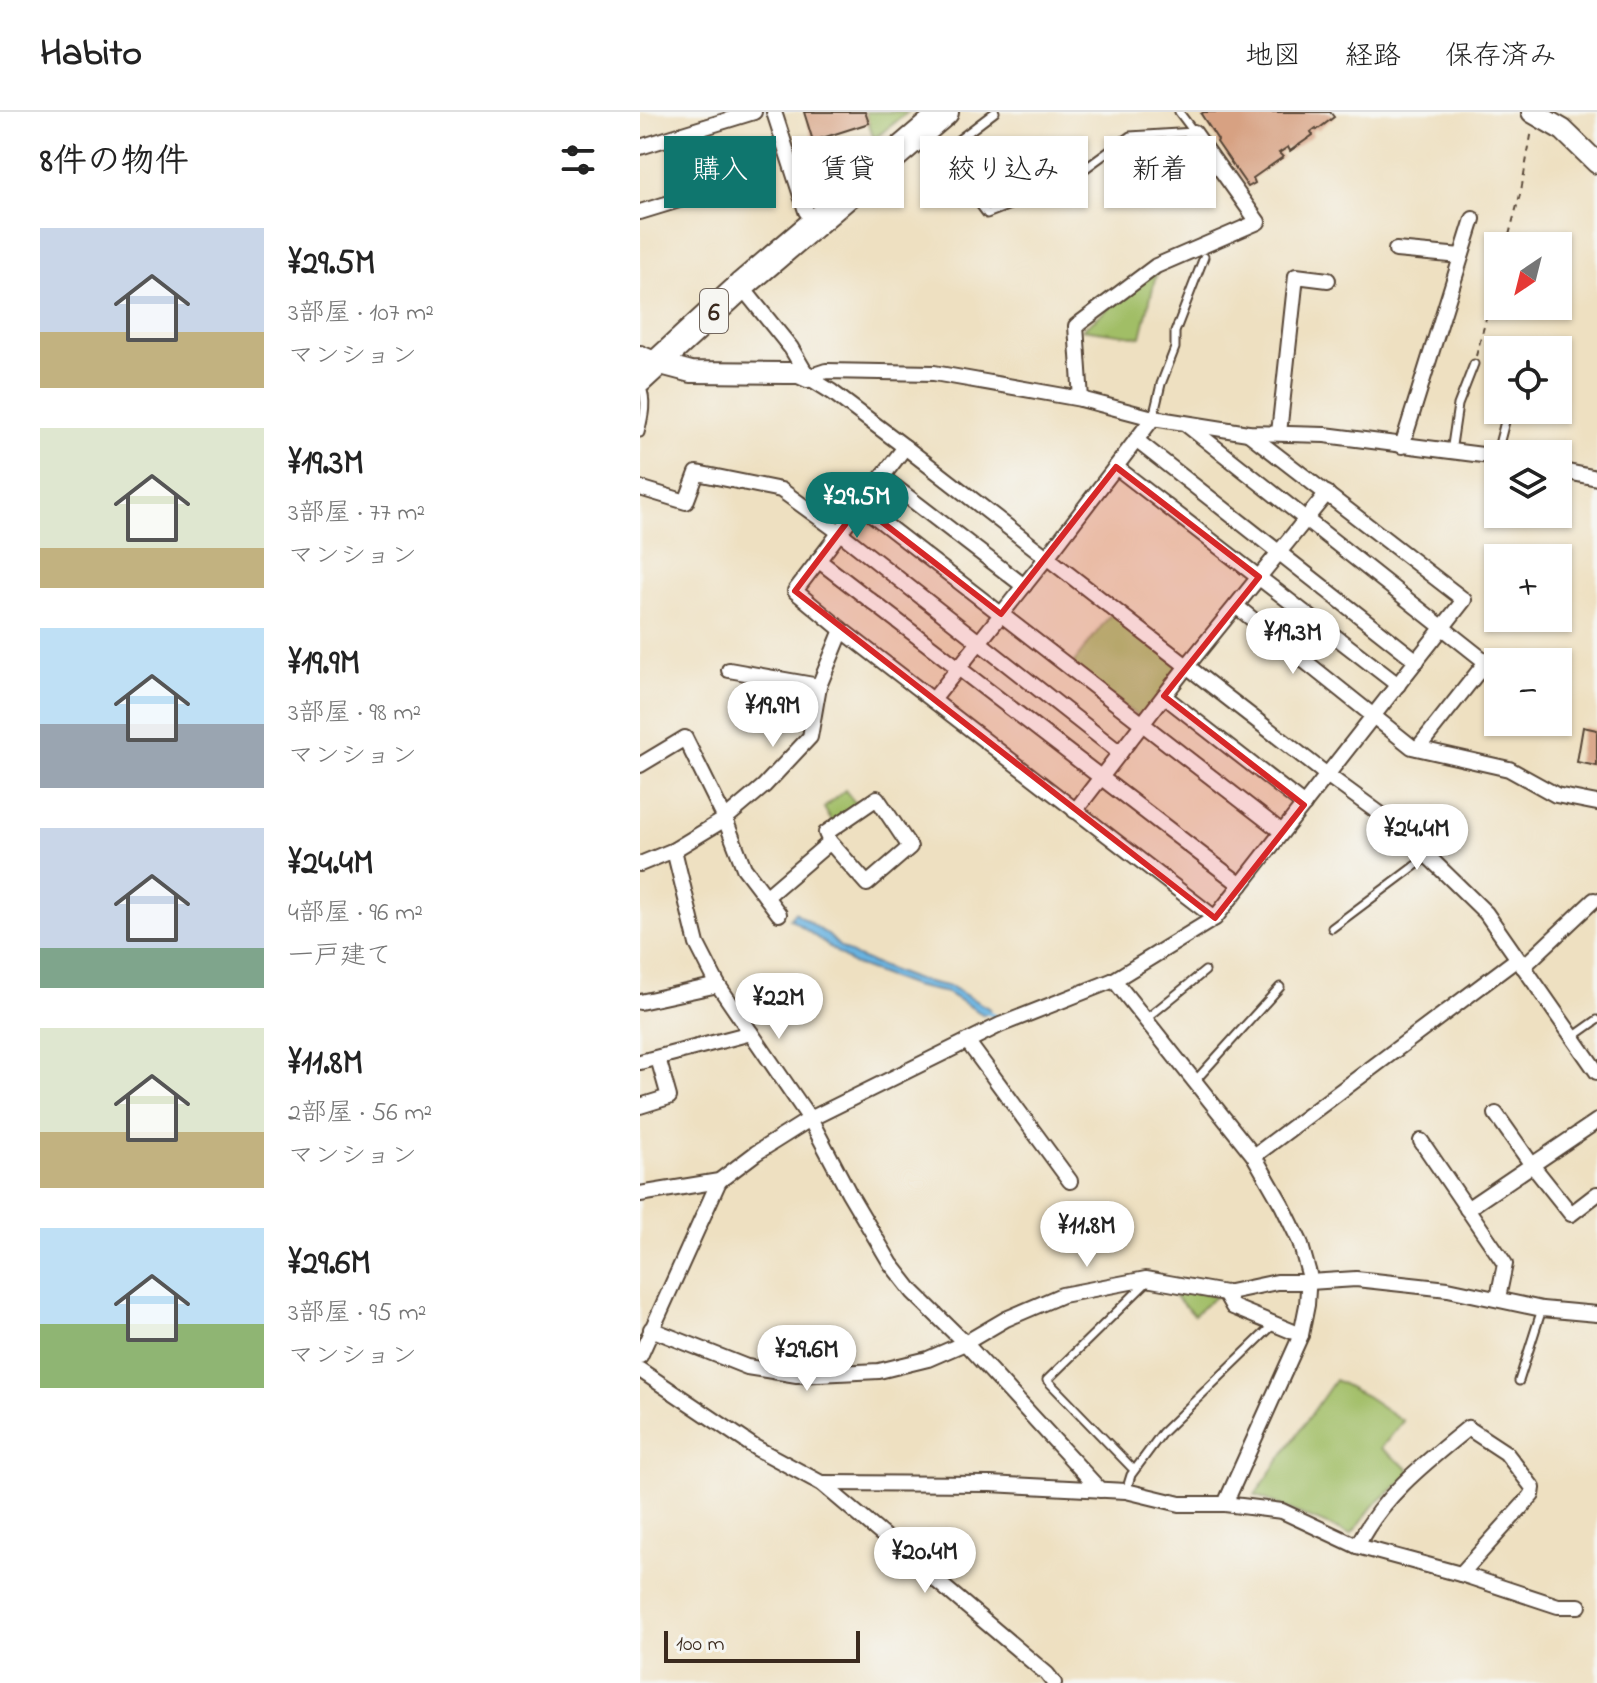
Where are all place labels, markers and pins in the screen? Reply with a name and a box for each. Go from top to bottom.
pin: ¥29.5M [792,472,922,540]
pin: ¥19.3M [1228,608,1358,676]
pin: ¥19.9M [708,681,838,749]
pin: ¥24.4M [1352,804,1482,872]
pin: ¥22M [732,973,826,1041]
pin: ¥11.8M [1022,1201,1152,1269]
pin: ¥29.6M [742,1325,872,1393]
pin: ¥20.4M [860,1527,990,1595]

